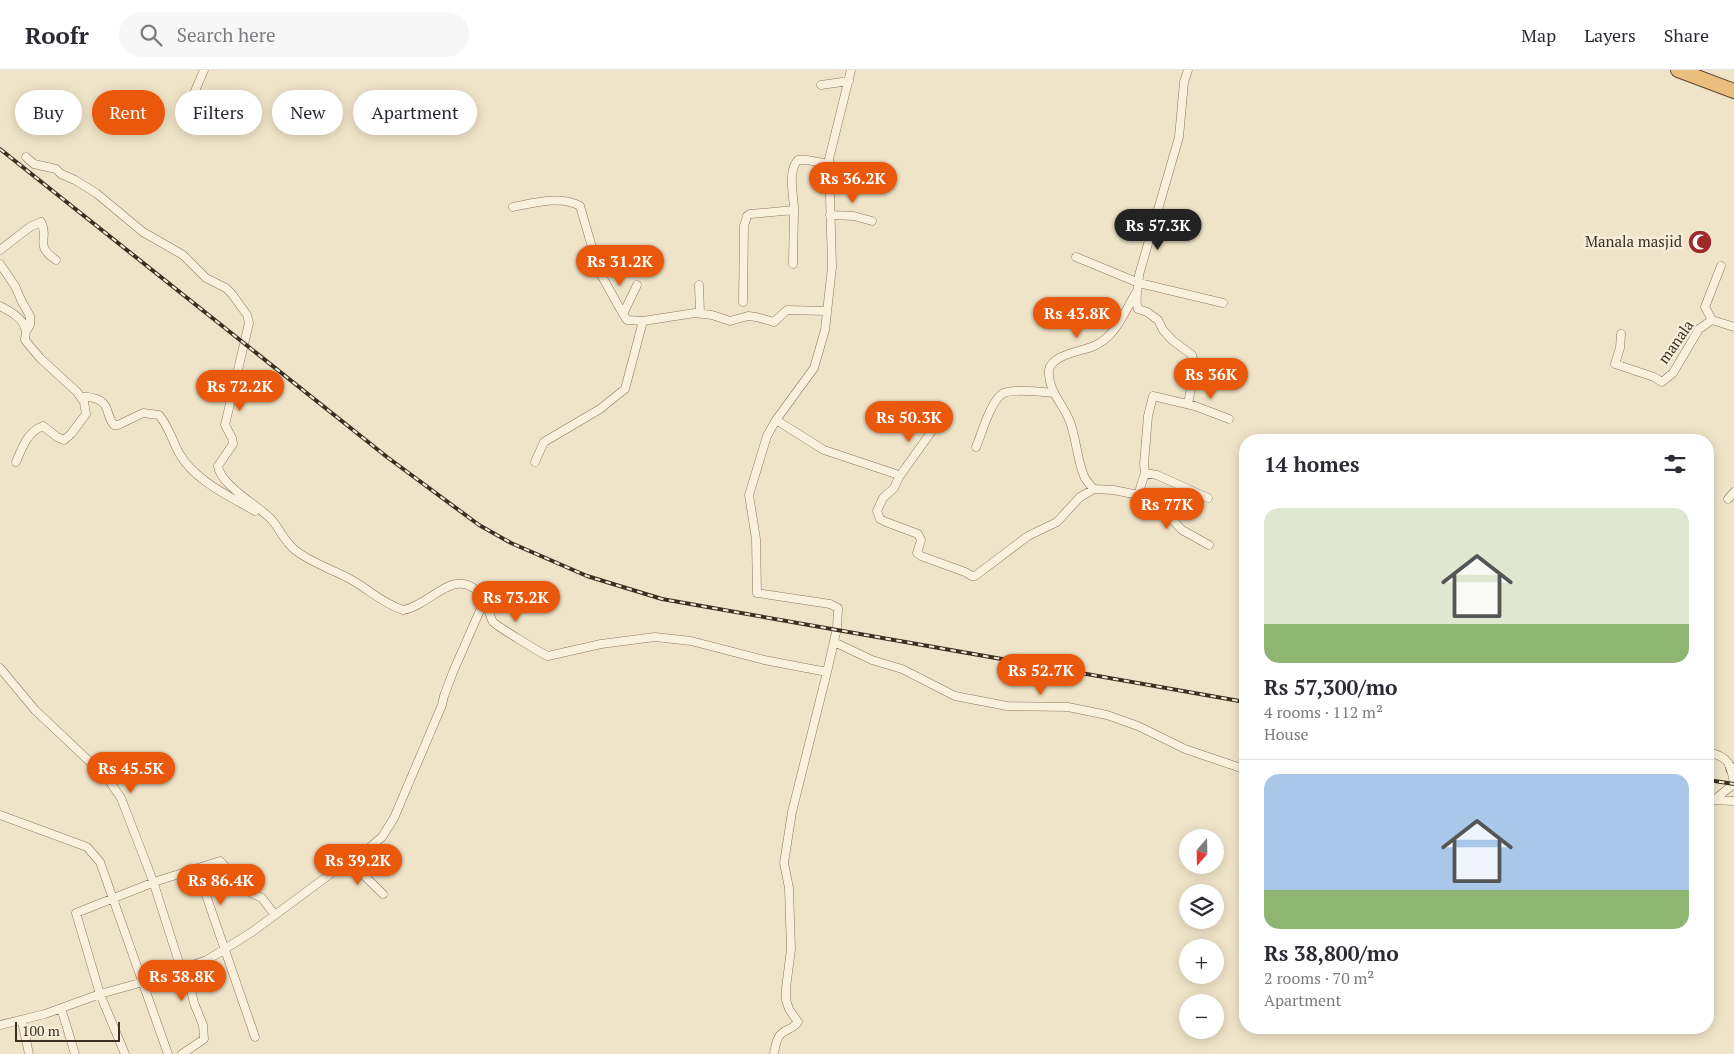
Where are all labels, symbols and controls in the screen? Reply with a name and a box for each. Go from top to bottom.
search box [119,12,469,57]
text: Roofr [25,19,89,51]
icon: search [137,21,165,49]
text: Search here [177,22,276,47]
text: Map [1521,23,1556,47]
text: Layers [1584,23,1636,47]
text: Share [1664,23,1709,47]
chip: Buy [15,90,82,135]
chip: Rent [92,90,165,135]
chip: Filters [175,90,262,135]
chip: New [272,90,343,135]
chip: Apartment [353,90,477,135]
pin: Rs 36.2K [801,162,905,204]
text: Rs 36.2K [820,167,886,189]
pin: Rs 57.3K [1106,208,1210,251]
text: Rs 57.3K [1125,214,1191,236]
mosque icon: Manala masjid [1687,229,1713,255]
place label: Manala masjid [1585,231,1682,251]
pin: Rs 31.2K [568,244,672,287]
text: Rs 31.2K [587,250,653,272]
pin: Rs 43.8K [1025,296,1129,339]
text: Rs 43.8K [1044,302,1110,324]
street label: manala [1653,315,1698,367]
pin: Rs 36K [1170,358,1252,400]
text: Rs 36K [1185,363,1237,385]
pin: Rs 72.2K [188,370,292,412]
text: Rs 72.2K [207,375,273,397]
pin: Rs 50.3K [857,400,961,443]
text: Rs 50.3K [876,406,942,428]
text: 14 homes [1264,450,1360,478]
icon: filters [1661,450,1689,478]
pin: Rs 77K [1126,488,1208,530]
text: Rs 77K [1141,493,1193,515]
icon: home [1432,541,1522,631]
pin: Rs 73.2K [464,580,568,623]
text: Rs 73.2K [483,586,549,608]
pin: Rs 52.7K [989,654,1093,696]
text: Rs 52.7K [1008,659,1074,681]
text: Rs 57,300/mo [1264,673,1398,701]
text: 4 rooms · 112 m² [1264,701,1383,723]
text: House [1264,723,1309,745]
pin: Rs 45.5K [79,752,183,794]
text: Rs 45.5K [98,757,164,779]
icon: home [1432,806,1522,896]
north arrow [1179,829,1224,874]
map controls [1179,829,1224,1039]
pin: Rs 39.2K [306,844,410,886]
text: Rs 39.2K [325,849,391,871]
pin: Rs 86.4K [169,864,273,906]
text: Rs 86.4K [188,869,254,891]
button: layers [1179,884,1224,929]
button: + [1179,939,1224,984]
text: Rs 38,800/mo [1264,939,1399,967]
pin: Rs 38.8K [130,960,234,1002]
text: Rs 38.8K [149,965,215,987]
text: 2 rooms · 70 m² [1264,967,1374,989]
text: Apartment [1264,989,1341,1011]
button: − [1179,994,1224,1039]
scale bar [15,1019,120,1042]
text: 100 m [22,1021,60,1040]

